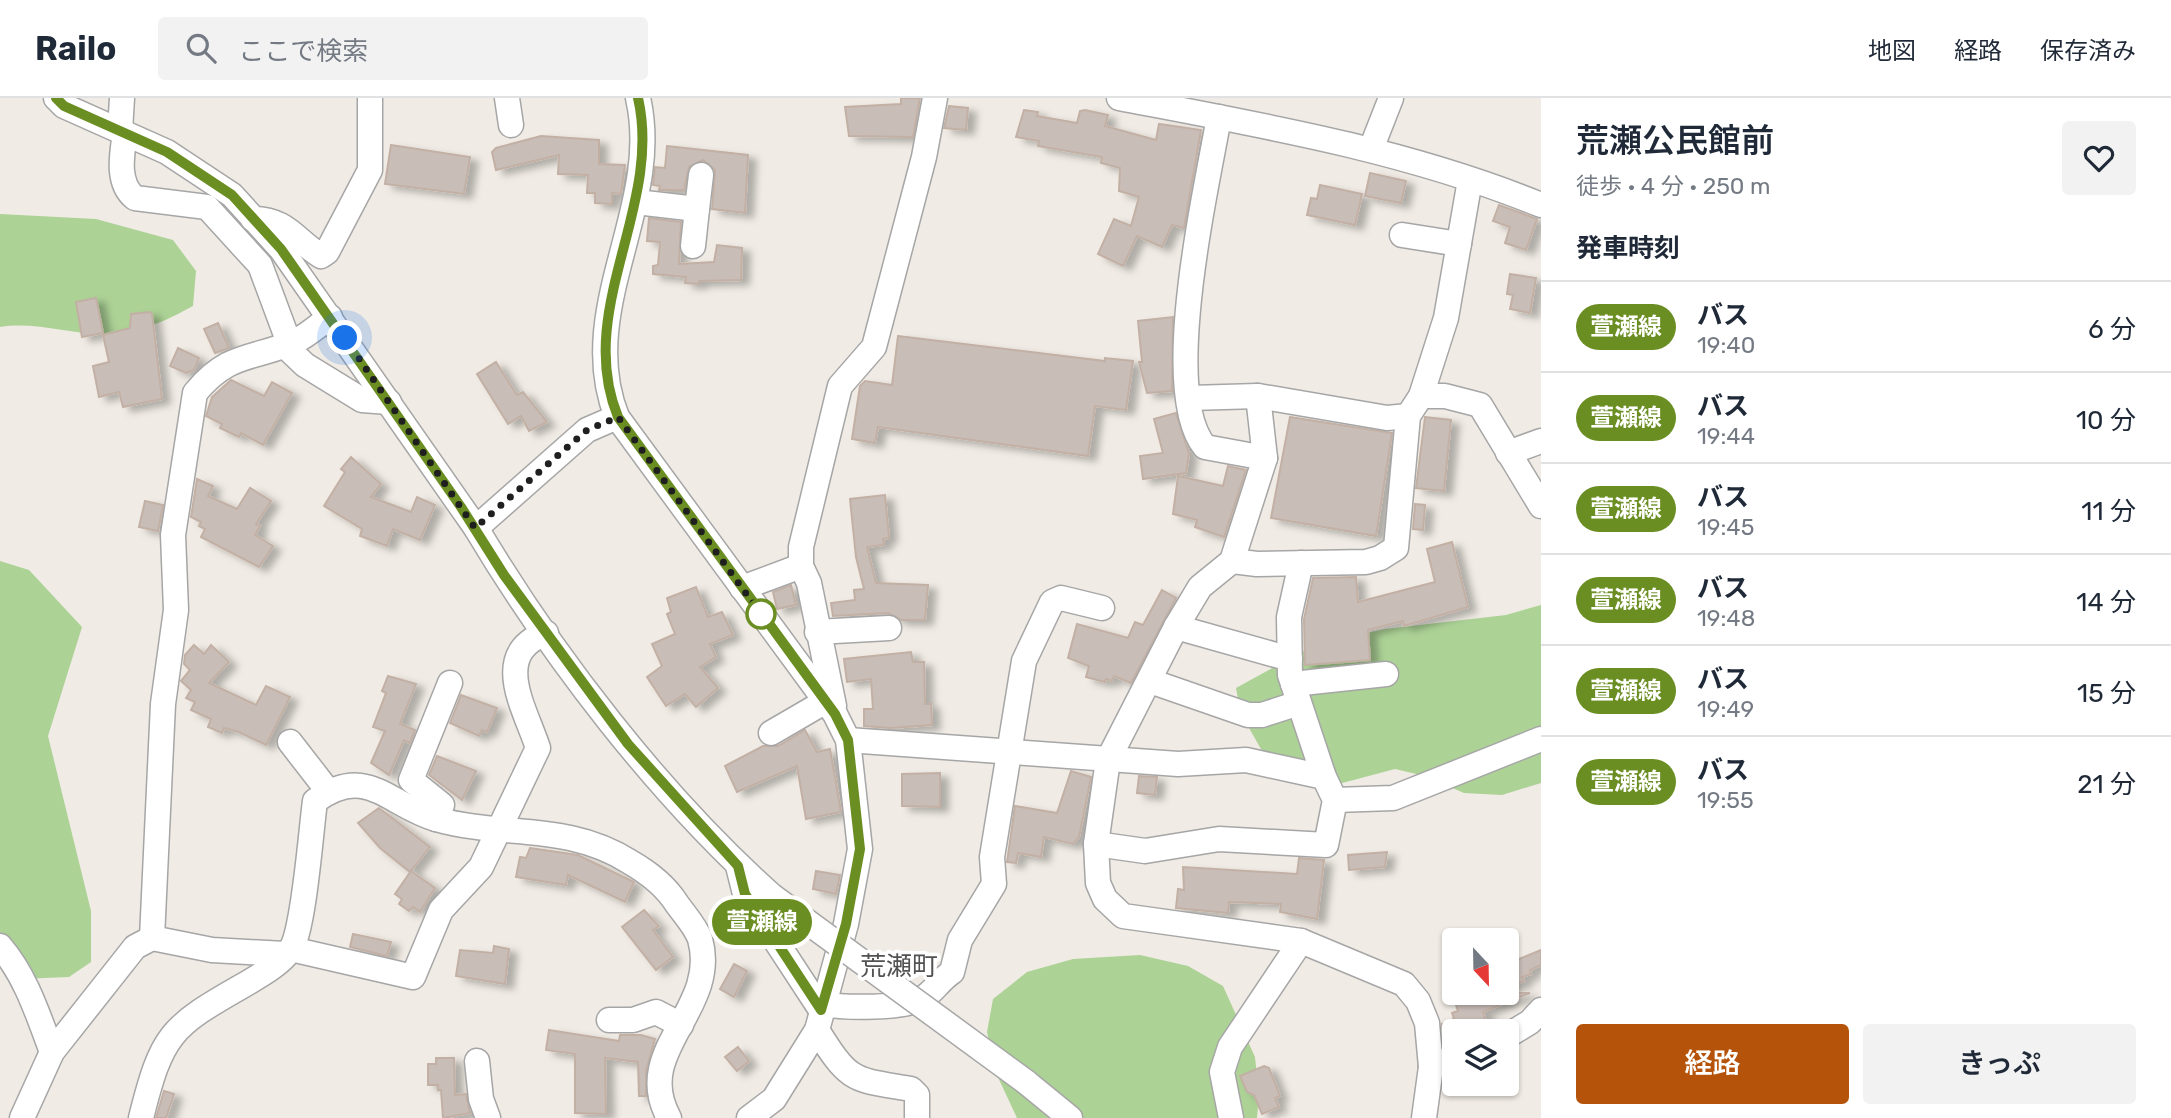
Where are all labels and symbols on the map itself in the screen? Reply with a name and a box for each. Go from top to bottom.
your location [327,320,362,355]
unlabelled marker [746,599,776,629]
line badge: 萱瀬線 [722,899,802,945]
north arrow [1442,928,1519,1004]
district label: 荒瀬町 [860,951,938,982]

